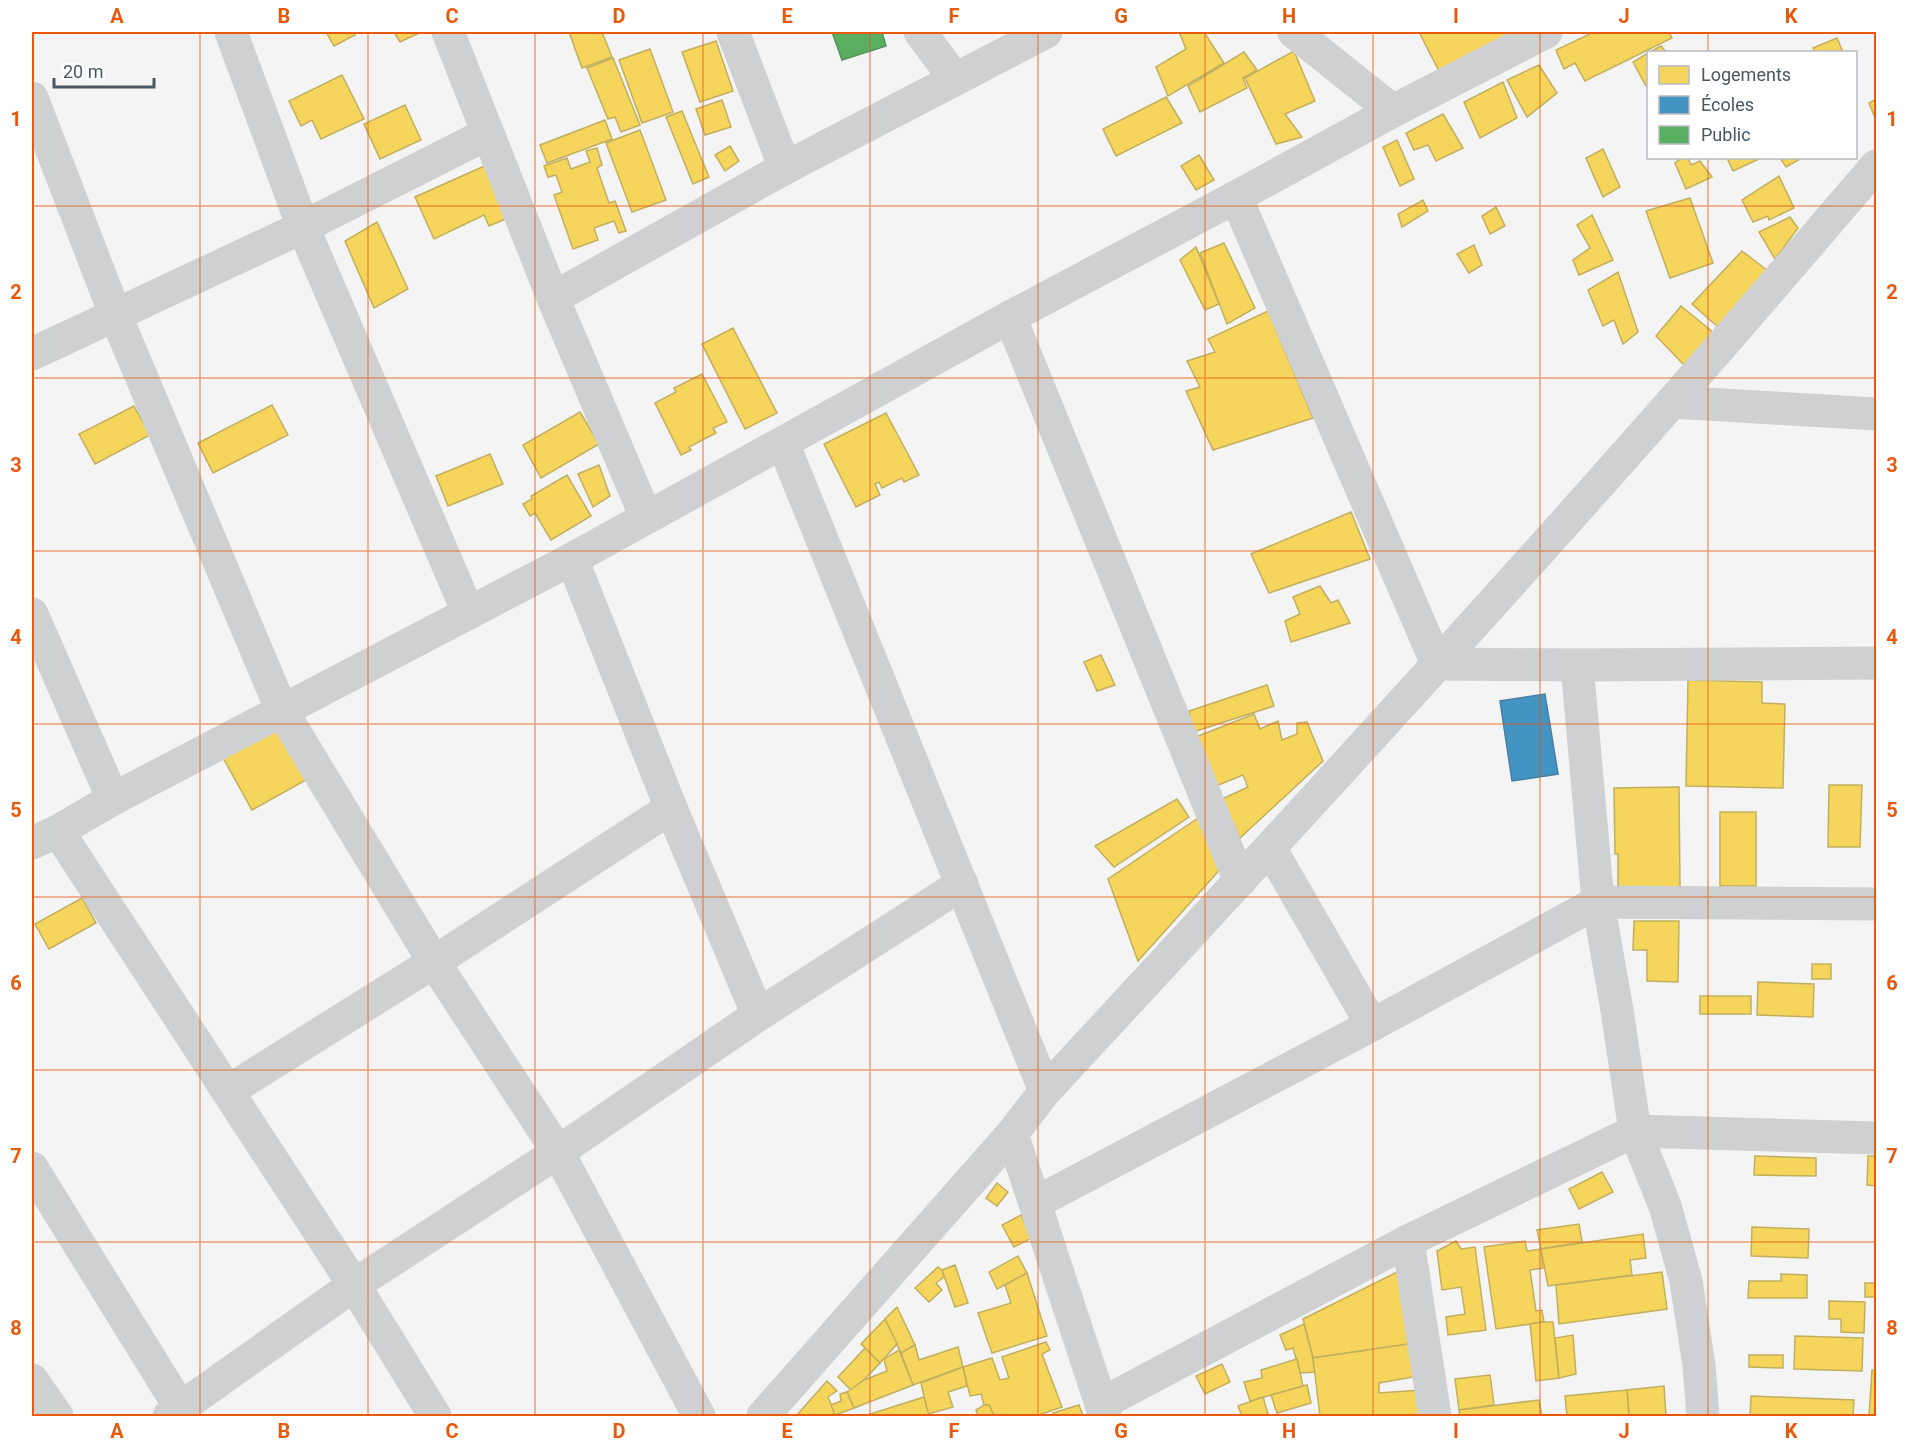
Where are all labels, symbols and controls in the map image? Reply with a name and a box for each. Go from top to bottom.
text: A [110,4,124,28]
text: B [278,4,290,28]
text: C [445,4,459,28]
text: D [613,4,626,28]
text: E [781,4,793,28]
text: F [949,4,960,28]
text: G [1114,4,1128,28]
text: H [1282,4,1296,28]
text: I [1453,4,1459,28]
text: J [1618,4,1630,28]
text: K [1785,4,1798,28]
scale bar [54,51,154,89]
legend [1647,51,1857,159]
text: 20 m [63,61,103,82]
text: Logements [1701,64,1791,85]
text: Écoles [1701,94,1754,115]
text: 1 [10,107,22,131]
text: 1 [1886,107,1898,131]
text: Public [1701,124,1751,145]
text: 2 [10,280,22,304]
text: 2 [1886,280,1898,304]
text: 3 [10,453,22,477]
text: 3 [1886,453,1898,477]
text: 4 [10,625,22,649]
text: 4 [1886,625,1898,649]
text: 5 [10,798,22,822]
text: 5 [1886,798,1898,822]
text: 6 [10,971,22,995]
text: 6 [1886,971,1898,995]
text: 7 [10,1144,22,1168]
text: 7 [1886,1144,1898,1168]
text: 8 [10,1316,22,1340]
text: 8 [1886,1316,1898,1340]
text: A [110,1419,124,1443]
text: B [278,1419,290,1443]
text: C [445,1419,459,1443]
text: D [613,1419,626,1443]
text: E [781,1419,793,1443]
text: F [949,1419,960,1443]
text: G [1114,1419,1128,1443]
text: H [1282,1419,1296,1443]
text: I [1453,1419,1459,1443]
text: J [1618,1419,1630,1443]
text: K [1785,1419,1798,1443]

